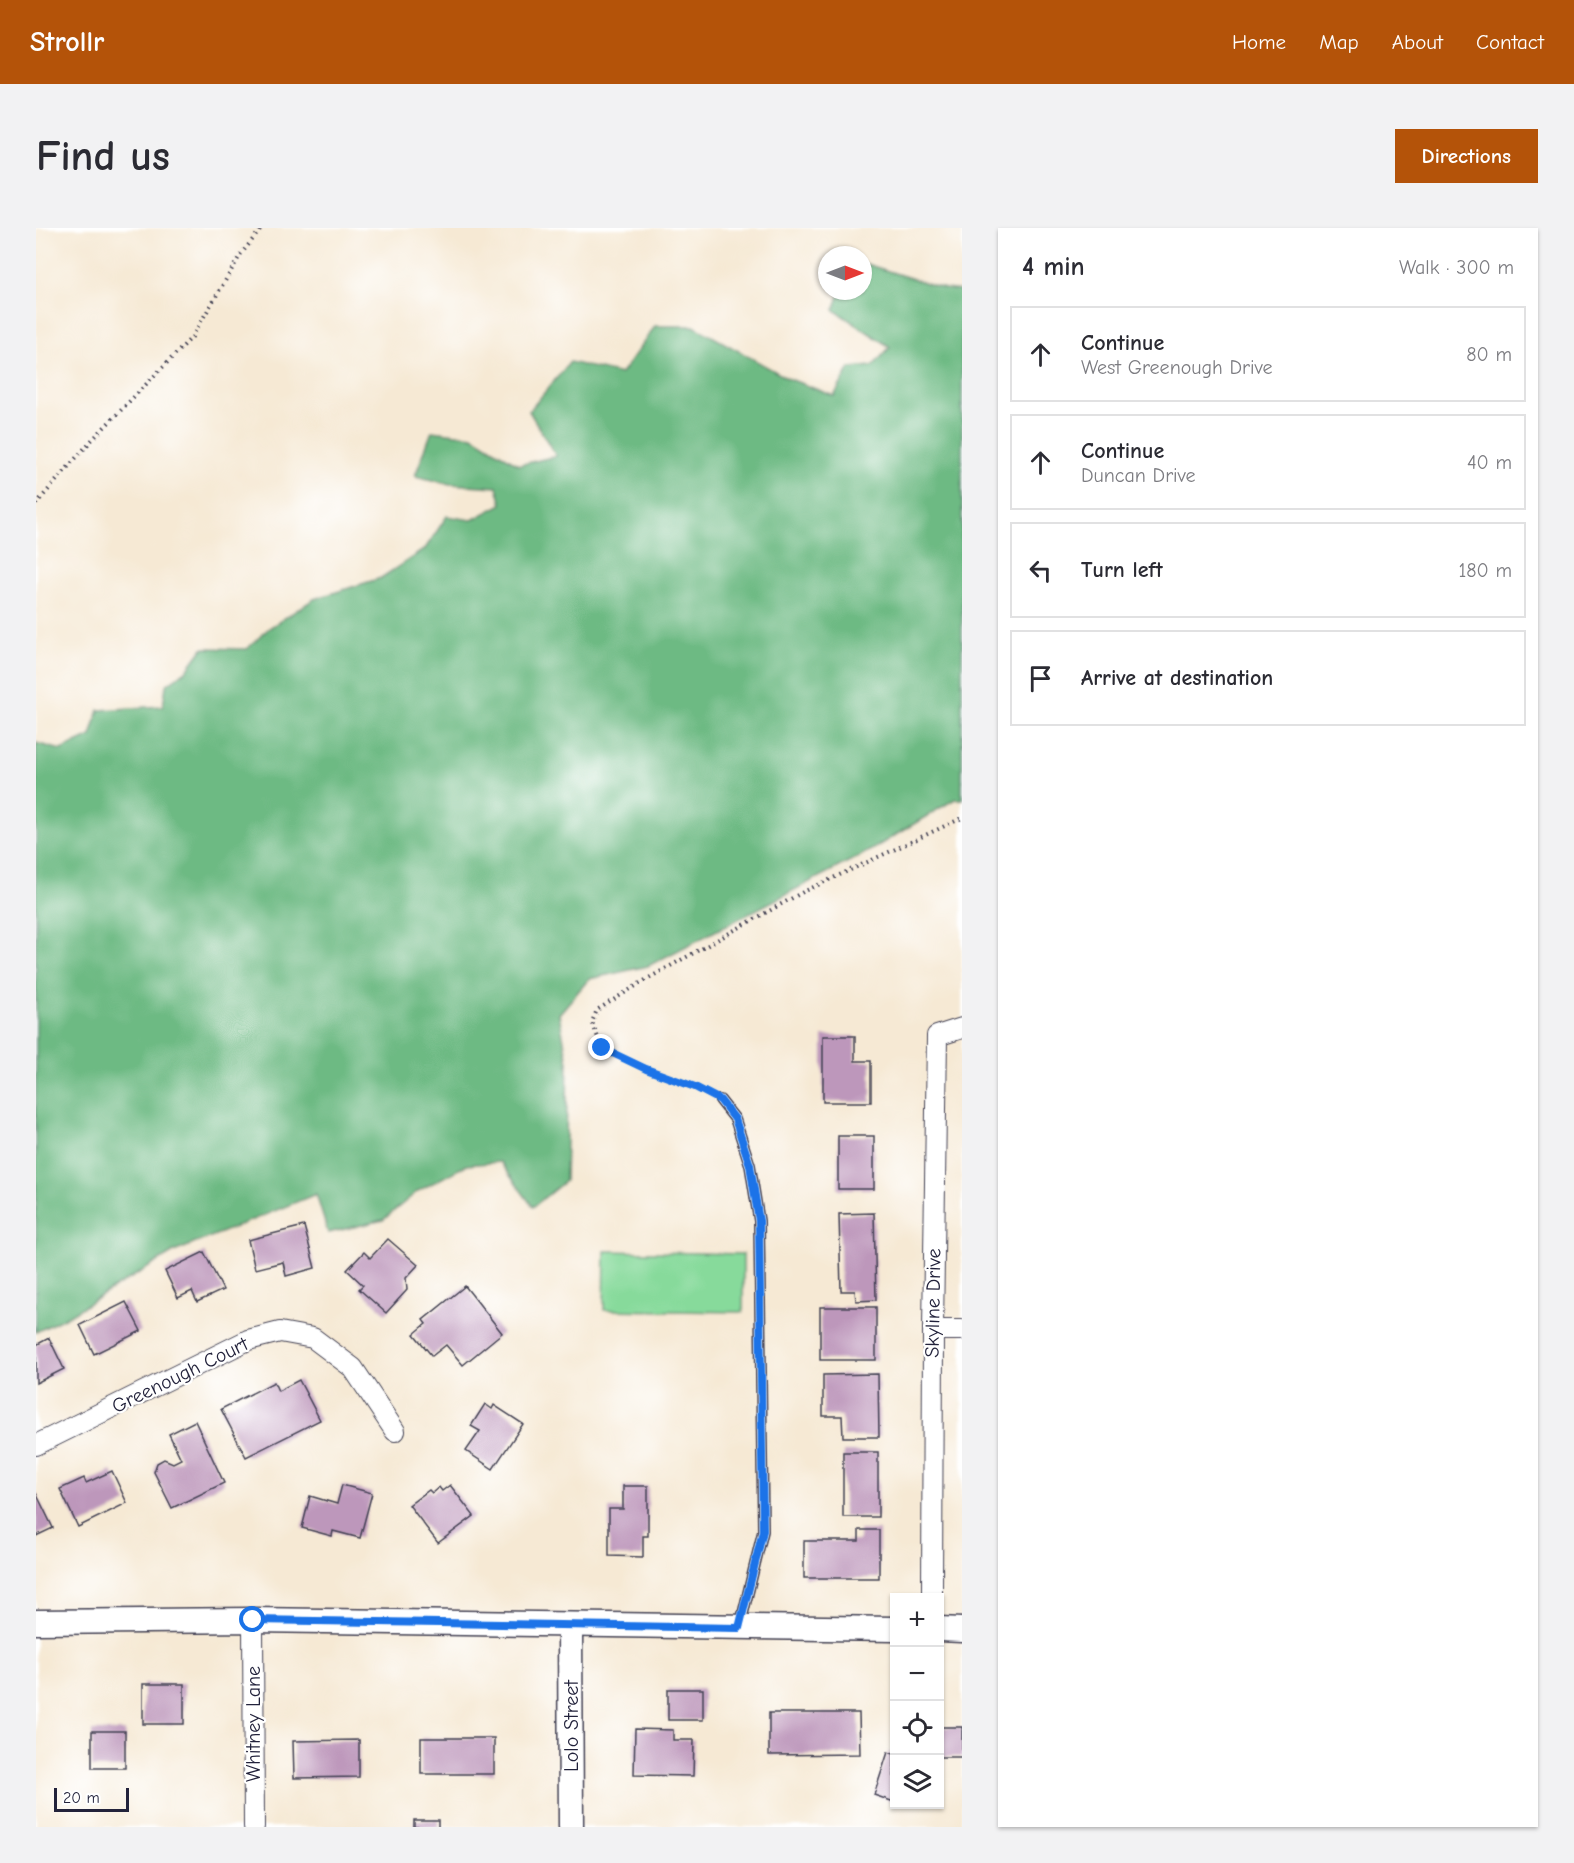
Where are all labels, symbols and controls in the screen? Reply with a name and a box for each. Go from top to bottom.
text: Strollr [30,26,104,58]
text: Home [1232,30,1286,54]
text: Map [1319,30,1359,54]
text: About [1392,30,1443,54]
text: Contact [1476,30,1544,54]
button: Directions [1395,129,1538,183]
text: Find us [36,132,170,181]
north arrow [818,246,872,300]
text: 4 min [1022,252,1085,282]
text: Walk · 300 m [1399,256,1514,279]
text: Continue [1081,330,1164,356]
icon: ahead [1024,338,1057,371]
text: 80 m [1466,343,1512,366]
text: West Greenough Drive [1081,356,1273,379]
text: Continue [1081,438,1164,464]
icon: ahead [1024,446,1057,479]
text: 40 m [1467,451,1512,474]
text: Duncan Drive [1081,464,1196,487]
icon: left [1024,554,1057,587]
text: Turn left [1081,557,1163,583]
text: 180 m [1458,559,1512,582]
icon: arrive [1024,662,1057,695]
text: Arrive at destination [1081,665,1273,691]
route end [588,1034,614,1060]
street label: Skyline Drive [921,1248,945,1358]
street label: Greenough Court [108,1332,253,1418]
map controls [890,1593,944,1809]
button: + [890,1593,944,1647]
route start [239,1606,265,1632]
button: − [890,1647,944,1701]
street label: Whitney Lane [242,1666,265,1782]
street label: Lolo Street [560,1679,583,1772]
button: locate [890,1701,944,1755]
button: layers [890,1755,944,1809]
scale bar [54,1785,129,1812]
text: 20 m [63,1789,100,1807]

